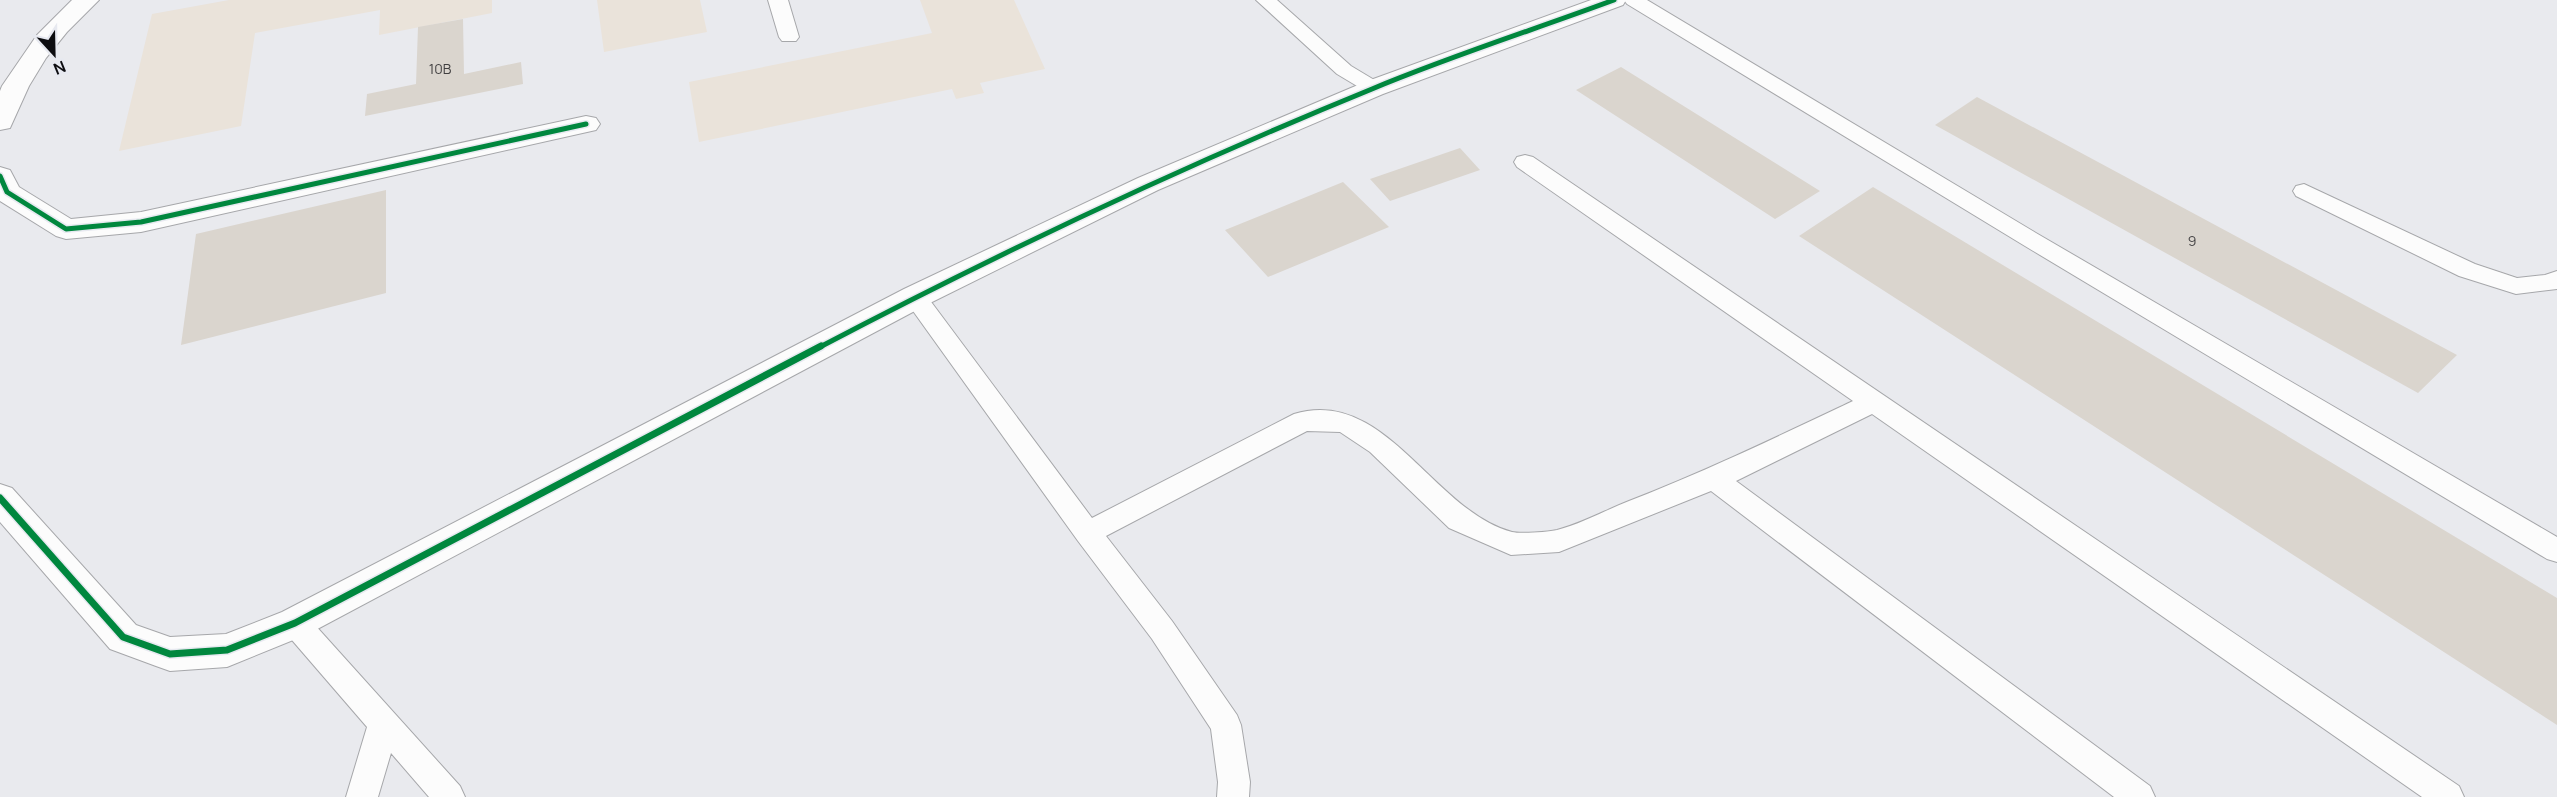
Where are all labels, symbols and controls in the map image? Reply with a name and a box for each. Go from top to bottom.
north arrow [24,24,84,84]
text: N [50,56,69,80]
house number: 10В [429,59,452,78]
house number: 9 [2188,231,2196,250]

